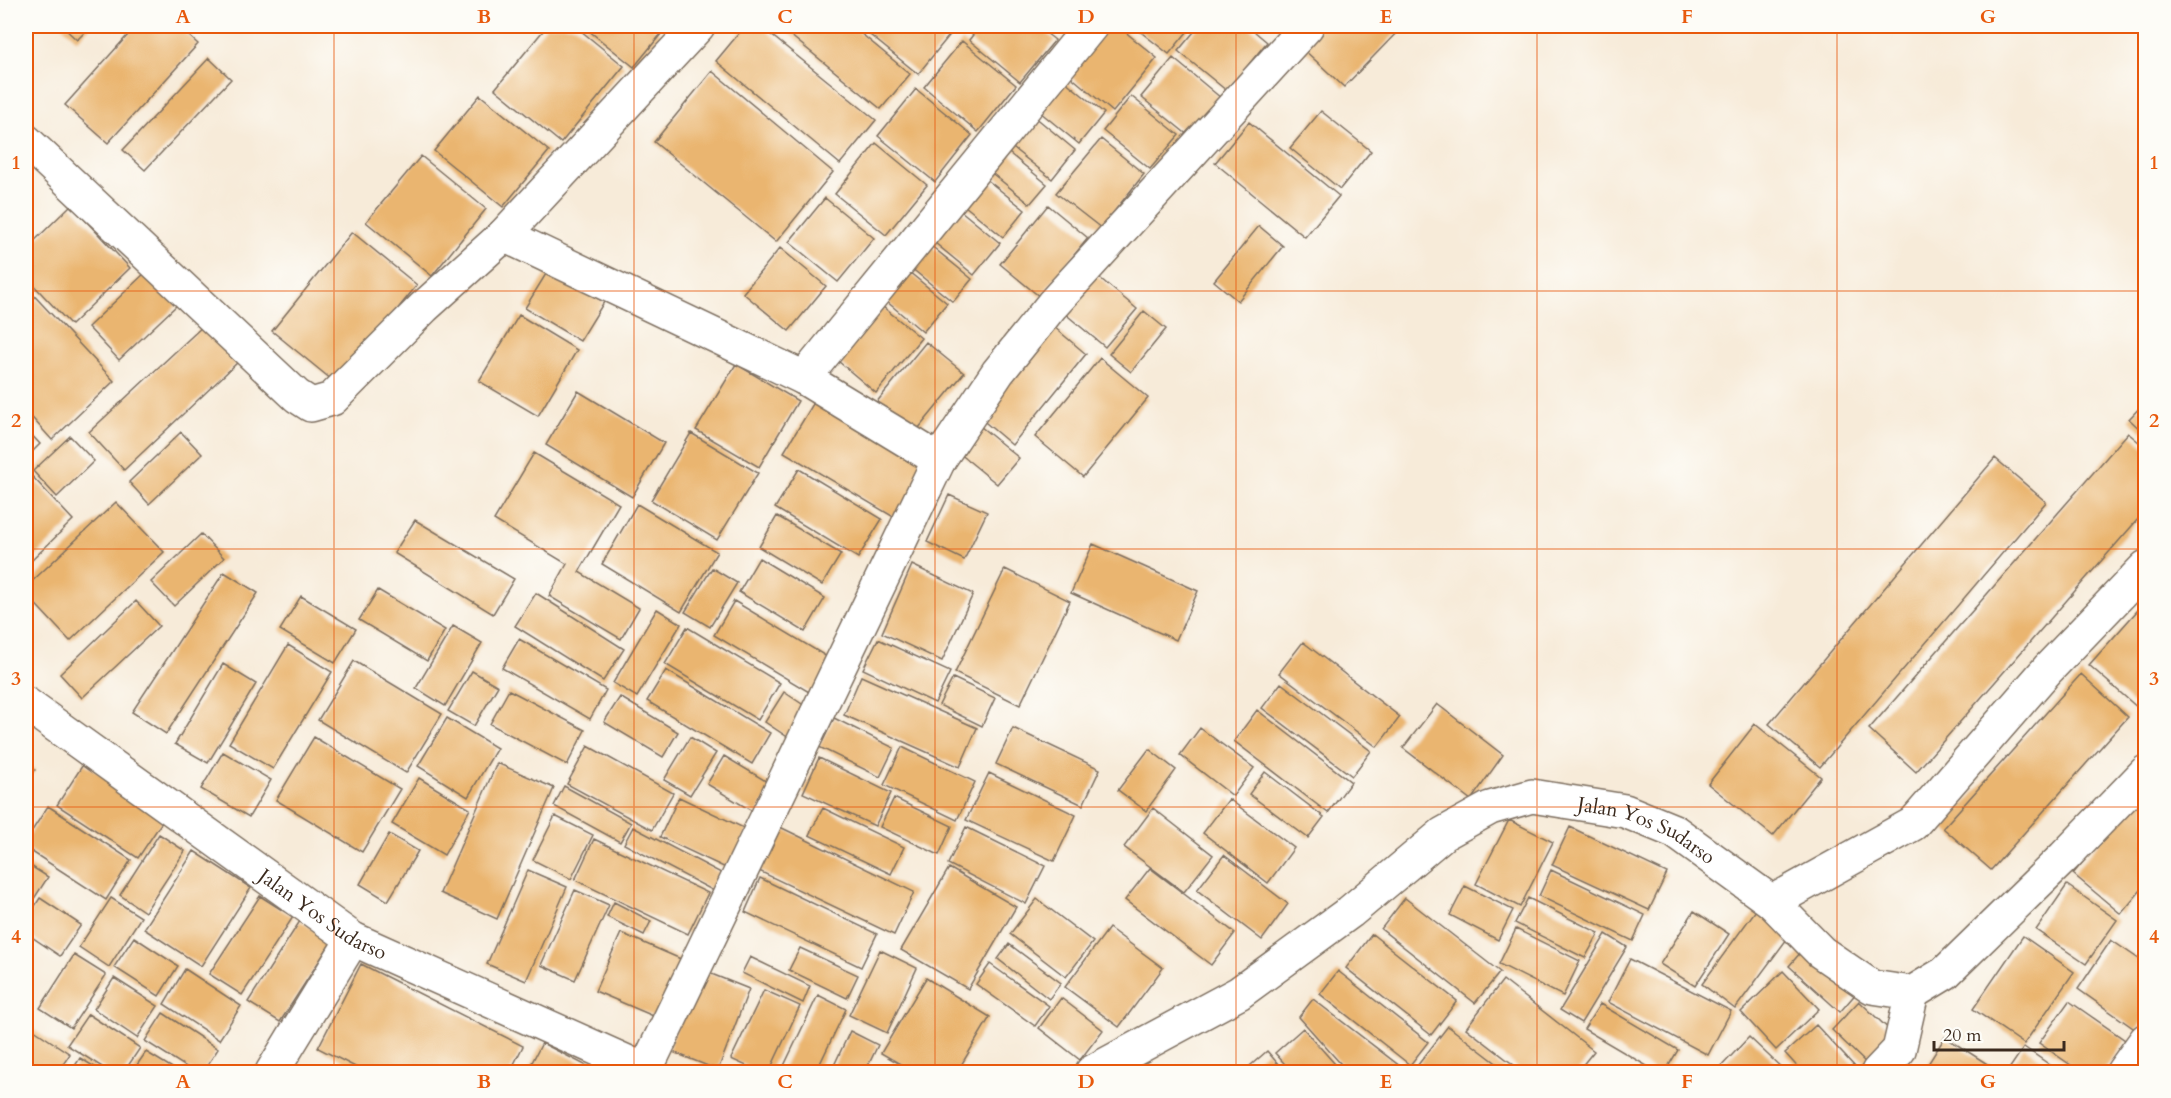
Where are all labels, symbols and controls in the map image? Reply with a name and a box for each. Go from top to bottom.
text: A [175,3,191,30]
text: B [477,3,491,30]
text: C [777,3,793,30]
text: D [1077,3,1095,30]
text: E [1380,3,1392,30]
text: F [1681,3,1693,30]
text: G [1980,3,1996,30]
text: 1 [11,149,21,176]
text: 1 [2149,149,2159,176]
text: 2 [11,407,21,434]
text: 2 [2149,407,2159,434]
text: 3 [11,665,21,692]
text: 3 [2149,665,2159,692]
street label: Jalan Yos Sudarso [1573,790,1721,870]
street label: Jalan Yos Sudarso [251,860,391,966]
text: 4 [11,923,21,950]
text: 4 [2149,923,2159,950]
scale bar [1934,1014,2064,1052]
text: 20 m [1943,1023,1982,1048]
text: A [175,1068,191,1095]
text: B [477,1068,491,1095]
text: C [777,1068,793,1095]
text: D [1077,1068,1095,1095]
text: E [1380,1068,1392,1095]
text: F [1681,1068,1693,1095]
text: G [1980,1068,1996,1095]

